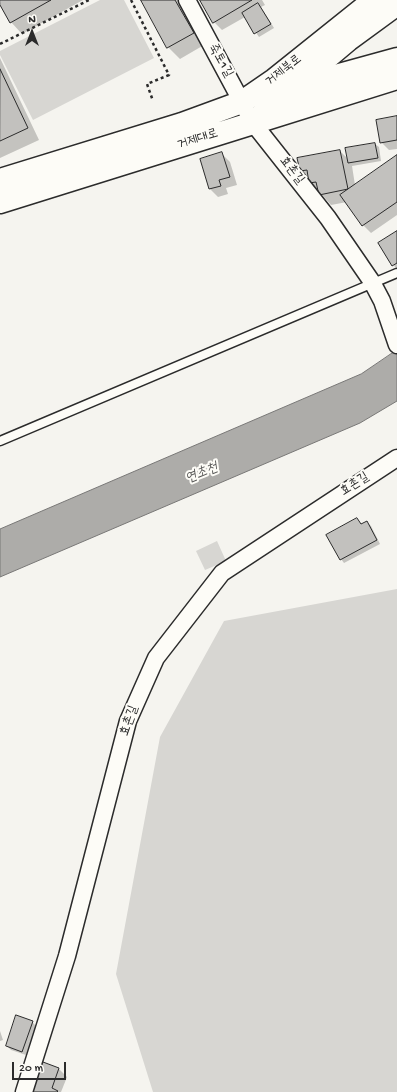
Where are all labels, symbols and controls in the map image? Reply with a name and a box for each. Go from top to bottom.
north arrow [12,12,52,52]
text: N [28,14,36,26]
street label: 죽토1길 [204,41,236,81]
street label: 거제북로 [263,52,305,90]
street label: 거제대로 [176,126,220,154]
street label: 효촌길 [275,154,307,188]
water label: 연초천 [183,460,221,488]
street label: 효촌길 [338,470,372,500]
street label: 효촌길 [118,704,142,738]
scale bar [14,1054,68,1080]
text: 20 m [19,1062,43,1076]

